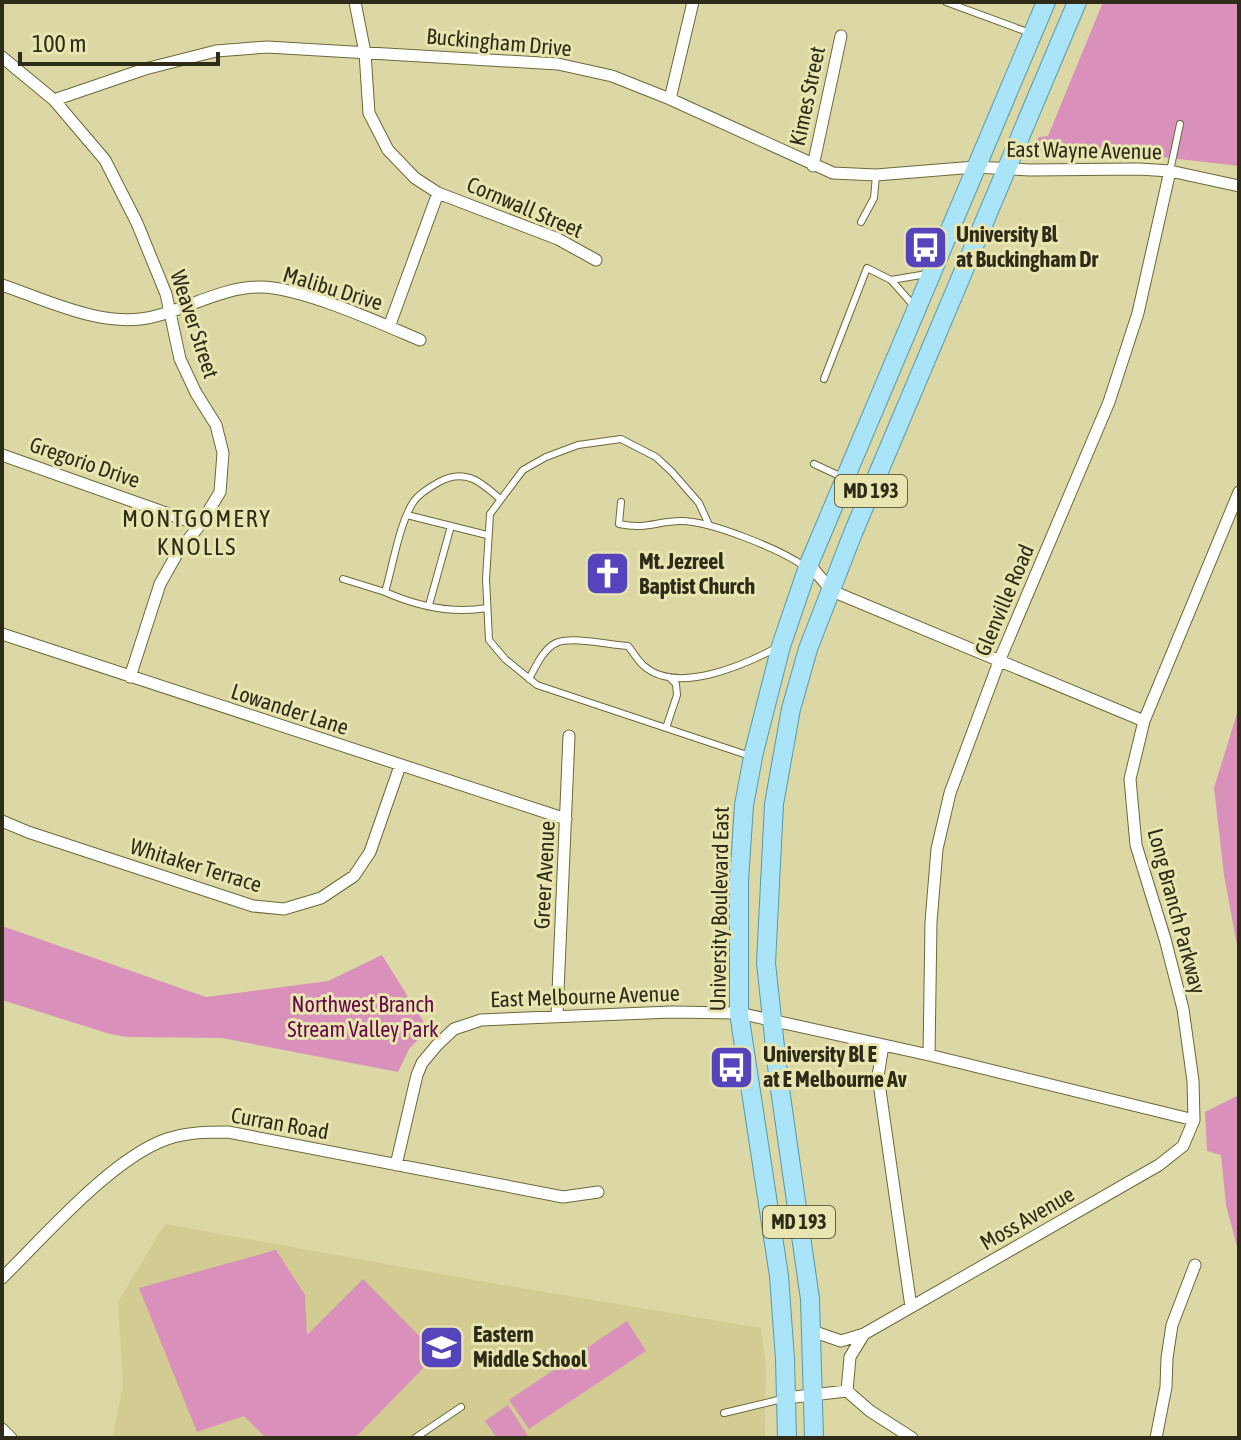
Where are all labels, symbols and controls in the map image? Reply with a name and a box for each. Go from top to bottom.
scale bar [20,16,218,66]
street label: Buckingham Drive [425,23,573,61]
text: 100 m [32,30,86,57]
street label: Kimes Street [784,44,830,148]
street label: East Wayne Avenue [1006,136,1162,164]
street label: Cornwall Street [463,171,587,243]
place label: University Bl at Buckingham Dr [956,221,1099,272]
bus stop icon: University Bl at Buckingham Dr [901,223,949,271]
street label: Malibu Drive [280,261,386,315]
street label: Weaver Street [165,267,225,381]
street label: Gregorio Drive [26,431,144,493]
road number: MD 193 [835,475,907,507]
district label: MONTGOMERY KNOLLS [122,505,272,560]
street label: Glenville Road [969,540,1039,660]
place label: Mt. Jezreel Baptist Church [639,548,755,599]
church icon: Mt. Jezreel Baptist Church [584,550,632,598]
street label: Lowander Lane [228,678,352,740]
street label: University Boulevard East [704,806,734,1012]
street label: Greer Avenue [528,820,560,930]
street label: Long Branch Parkway [1142,825,1212,997]
street label: Whitaker Terrace [127,833,265,897]
street label: East Melbourne Avenue [490,980,680,1012]
park label: Northwest Branch Stream Valley Park [287,991,439,1042]
place label: University Bl E at E Melbourne Av [763,1041,907,1092]
bus stop icon: University Bl E at E Melbourne Av [708,1043,756,1091]
street label: Curran Road [229,1102,331,1144]
street label: Moss Avenue [975,1181,1079,1255]
road number: MD 193 [763,1206,835,1238]
place label: Eastern Middle School [473,1321,588,1372]
school or university icon: Eastern Middle School [418,1323,466,1371]

